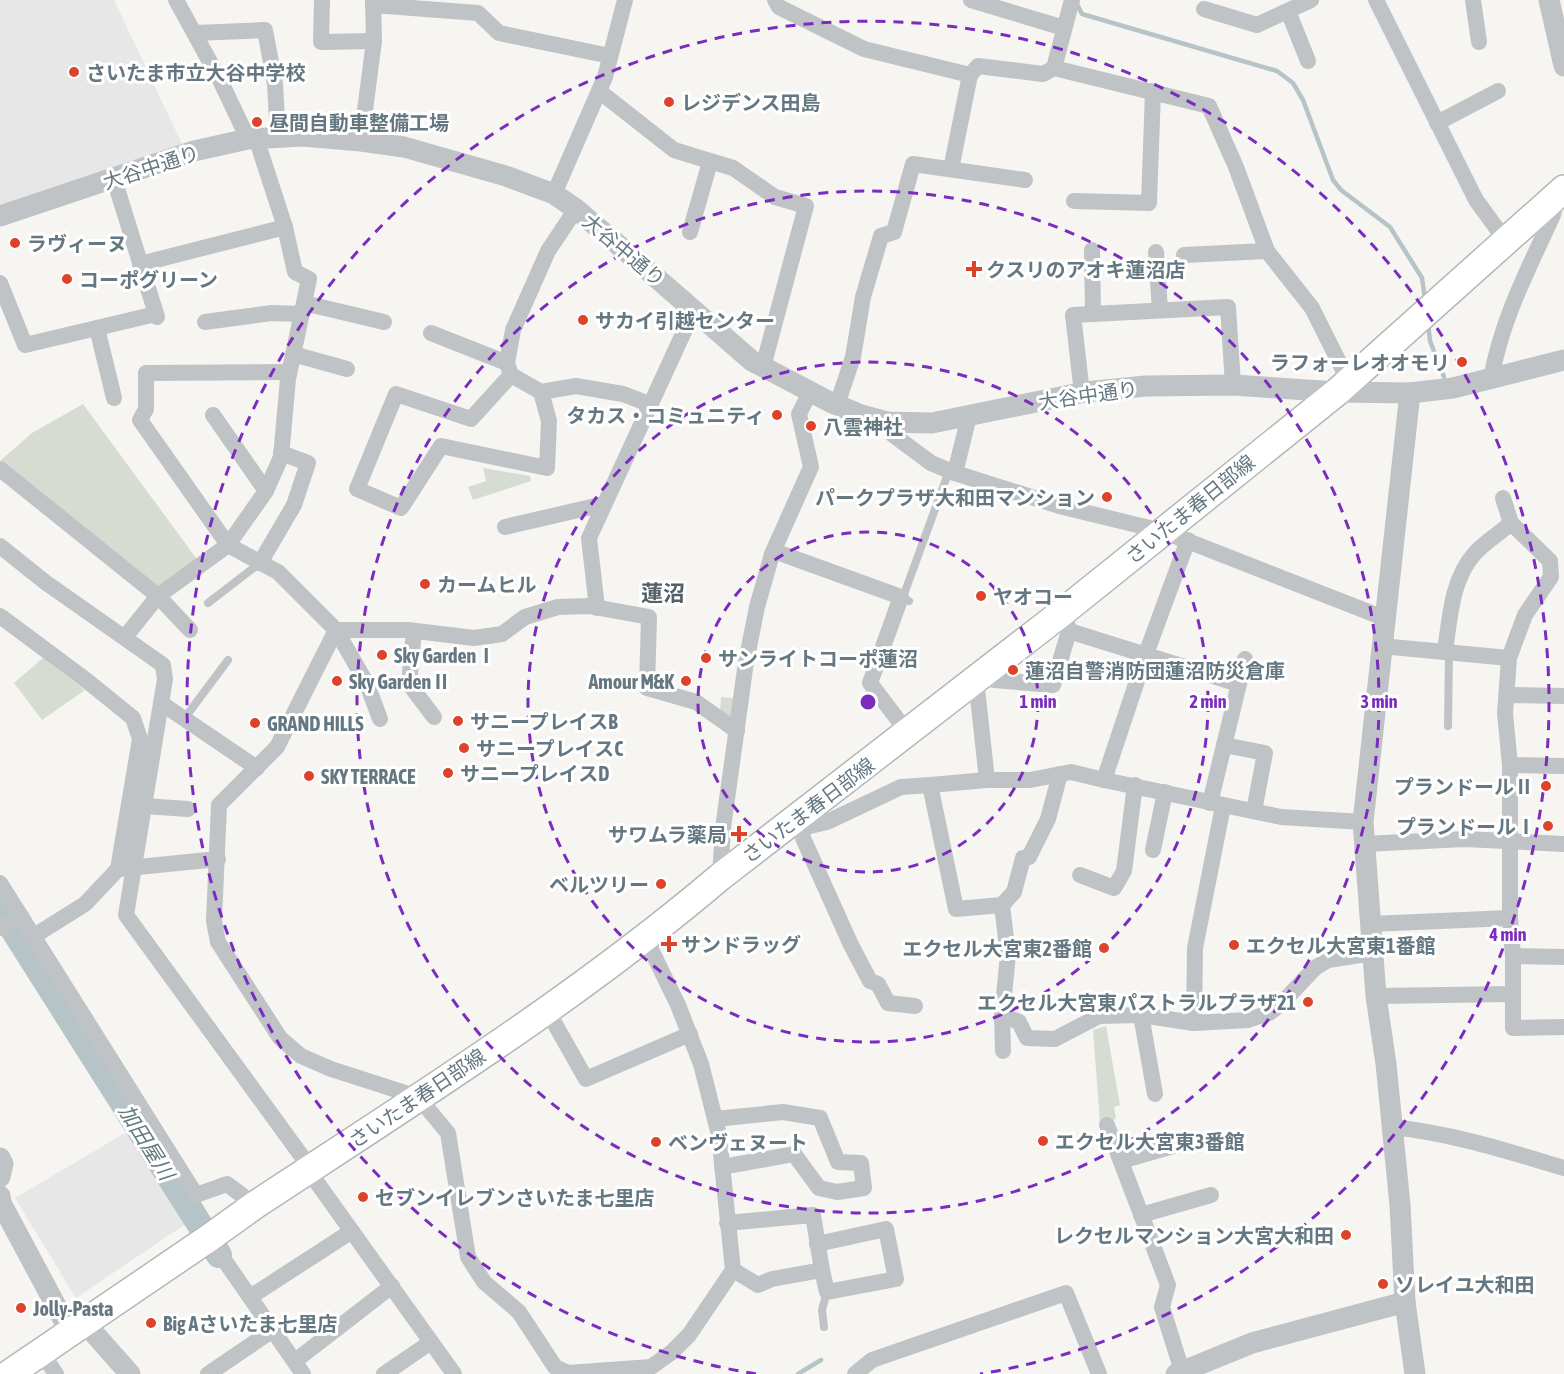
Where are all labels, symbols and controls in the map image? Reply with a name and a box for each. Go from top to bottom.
place label: さいたま市立大谷中学校 [86,61,305,84]
marker: さいたま市立大谷中学校 [67,65,81,79]
place label: レジデンス田島 [681,91,821,114]
marker: レジデンス田島 [662,95,676,109]
place label: 昼間自動車整備工場 [269,111,449,134]
marker: 昼間自動車整備工場 [250,115,264,129]
street label: 大谷中通り [100,141,202,193]
street label: 大谷中通り [578,209,670,291]
place label: ラヴィーヌ [27,232,127,255]
marker: ラヴィーヌ [8,236,22,250]
place label: クスリのアオキ蓮沼店 [986,258,1185,281]
marker: クスリのアオキ蓮沼店 [967,262,981,276]
place label: コーポグリーン [79,268,218,291]
marker: コーポグリーン [60,272,74,286]
place label: サカイ引越センター [595,309,775,332]
marker: サカイ引越センター [576,313,590,327]
place label: ラフォーレオオモリ [1270,351,1450,374]
marker: ラフォーレオオモリ [1455,355,1469,369]
street label: 大谷中通り [1037,377,1139,413]
place label: タカス・コミュニティ [566,404,765,427]
marker: タカス・コミュニティ [770,408,784,422]
place label: 八雲神社 [823,415,903,438]
marker: 八雲神社 [804,419,818,433]
street label: さいたま春日部線 [1121,450,1259,568]
place label: パークプラザ大和田マンション [815,486,1095,509]
marker: パークプラザ大和田マンション [1100,490,1114,504]
place label: カームヒル [437,573,536,596]
marker: カームヒル [418,577,432,591]
district label: 蓮沼 [641,580,685,606]
place label: ヤオコー [993,585,1073,608]
marker: ヤオコー [974,589,988,603]
place label: Sky GardenⅠ [394,644,496,667]
place label: サンライトコーポ蓮沼 [718,647,918,670]
marker: Sky GardenⅠ [375,648,389,662]
marker: サンライトコーポ蓮沼 [699,651,713,665]
place label: 蓮沼自警消防団蓮沼防災倉庫 [1025,659,1285,682]
marker: 蓮沼自警消防団蓮沼防災倉庫 [1006,663,1020,677]
place label: Sky GardenⅡ [349,670,451,693]
place label: Amour M&K [588,670,674,693]
marker: Sky GardenⅡ [330,674,344,688]
marker: Amour M&K [679,674,693,688]
text: 1 min [1020,691,1057,712]
text: 2 min [1190,691,1227,712]
text: 3 min [1361,691,1398,712]
centre of rings [858,692,878,712]
place label: サニープレイスB [470,710,618,733]
place label: GRAND HILLS [267,712,364,735]
marker: サニープレイスB [451,714,465,728]
marker: GRAND HILLS [248,716,262,730]
place label: サニープレイスC [476,737,623,760]
marker: サニープレイスC [457,741,471,755]
street label: さいたま春日部線 [737,753,879,867]
place label: サニープレイスD [460,762,609,785]
place label: SKY TERRACE [321,765,416,788]
marker: サニープレイスD [441,766,455,780]
marker: SKY TERRACE [302,769,316,783]
place label: プランドールⅡ [1394,775,1534,798]
marker: プランドールⅡ [1539,779,1553,793]
place label: プランドールⅠ [1396,815,1536,838]
marker: プランドールⅠ [1541,819,1555,833]
place label: サワムラ薬局 [608,823,727,846]
marker: サワムラ薬局 [732,827,746,841]
place label: ベルツリー [549,873,649,896]
marker: ベルツリー [654,877,668,891]
text: 4 min [1489,924,1527,945]
place label: サンドラッグ [681,933,801,956]
place label: エクセル大宮東1番館 [1246,934,1435,957]
marker: サンドラッグ [662,937,676,951]
place label: エクセル大宮東2番館 [903,937,1092,960]
marker: エクセル大宮東1番館 [1227,938,1241,952]
marker: エクセル大宮東2番館 [1097,941,1111,955]
place label: エクセル大宮東パストラルプラザ21 [977,991,1296,1014]
marker: エクセル大宮東パストラルプラザ21 [1301,995,1315,1009]
street label: さいたま春日部線 [344,1044,490,1152]
water label: 加田屋川 [115,1100,180,1186]
place label: エクセル大宮東3番館 [1055,1130,1244,1153]
place label: ベンヴェヌート [668,1131,808,1154]
marker: エクセル大宮東3番館 [1036,1134,1050,1148]
marker: ベンヴェヌート [649,1135,663,1149]
place label: セブンイレブンさいたま七里店 [375,1186,654,1209]
marker: セブンイレブンさいたま七里店 [356,1190,370,1204]
place label: レクセルマンション大宮大和田 [1054,1224,1334,1247]
marker: レクセルマンション大宮大和田 [1339,1228,1353,1242]
place label: ソレイユ大和田 [1395,1273,1535,1296]
marker: ソレイユ大和田 [1376,1277,1390,1291]
place label: Jolly-Pasta [32,1297,113,1320]
marker: Jolly-Pasta [14,1301,28,1315]
place label: Big Aさいたま七里店 [163,1312,338,1335]
marker: Big Aさいたま七里店 [144,1316,158,1330]

